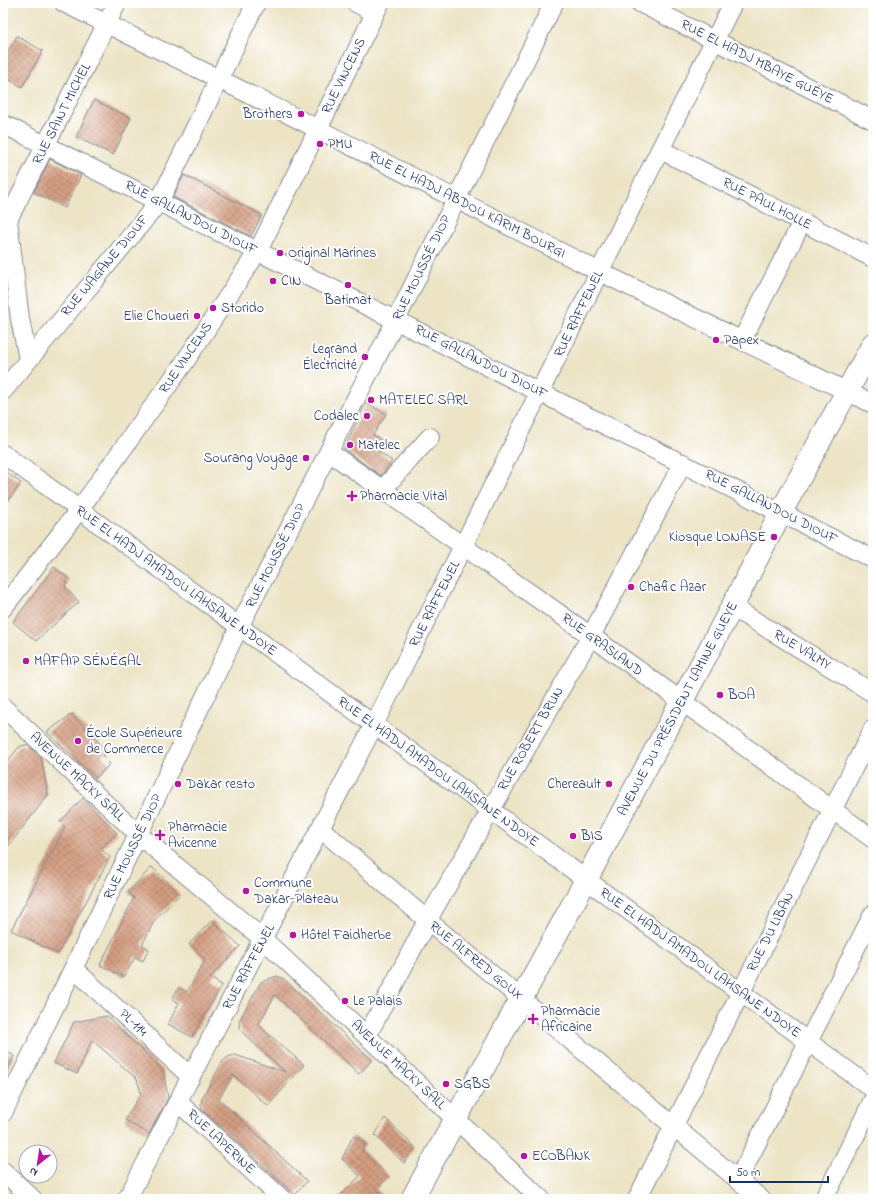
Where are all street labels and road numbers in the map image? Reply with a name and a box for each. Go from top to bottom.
street label: RUE EL HADJ MBAYE GUÈYE [677,14,837,110]
street label: RUE VINCENS [316,34,372,118]
street label: RUE SAINT MICHEL [27,59,97,169]
street label: RUE EL HADJ ABDOU KARIM BOURGI [365,146,569,264]
street label: RUE PAUL HOLLE [718,172,816,236]
street label: RUE GALLANDOU DIOUF [121,175,261,261]
street label: RUE WAGANE DIOUF [56,210,154,322]
street label: RUE MOUSSÉ DIOP [387,211,457,324]
street label: RUE RAFFENEL [549,266,610,361]
street label: RUE VINCENS [154,318,218,398]
street label: RUE GALLANDOU DIOUF [411,319,551,405]
street label: RUE GALLANDOU DIOUF [701,464,841,550]
street label: RUE MOUSSÉ DIOP [241,499,312,612]
street label: RUE EL HADJ AMADOU LAHSANE NDOYE [71,501,281,661]
street label: RUE RAFFENEL [404,556,466,651]
street label: AVENUE DU PRÉSIDENT LAMINE GUEYE [612,598,744,820]
street label: RUE GRASLAND [557,608,647,682]
street label: RUE VALMY [769,625,835,676]
street label: RUE ROBERT BRUN [493,683,569,795]
street label: RUE EL HADJ AMADOU LAHSANE NDOYE [333,692,543,852]
street label: AVENUE MACKY SALL [25,727,130,827]
street label: RUE MOUSSÉ DIOP [98,790,168,903]
street label: RUE EL HADJ AMADOU LAHSANE NDOYE [595,883,805,1043]
street label: RUE DU LIBAN [742,888,800,976]
street label: RUE ALFRED GOUX [424,916,528,1006]
street label: RUE RAFFENEL [218,920,281,1014]
street label: PL-114 [114,1004,152,1042]
street label: AVENUE MACKY SALL [346,1015,451,1115]
street label: RUE LAPERINE [182,1105,260,1179]

